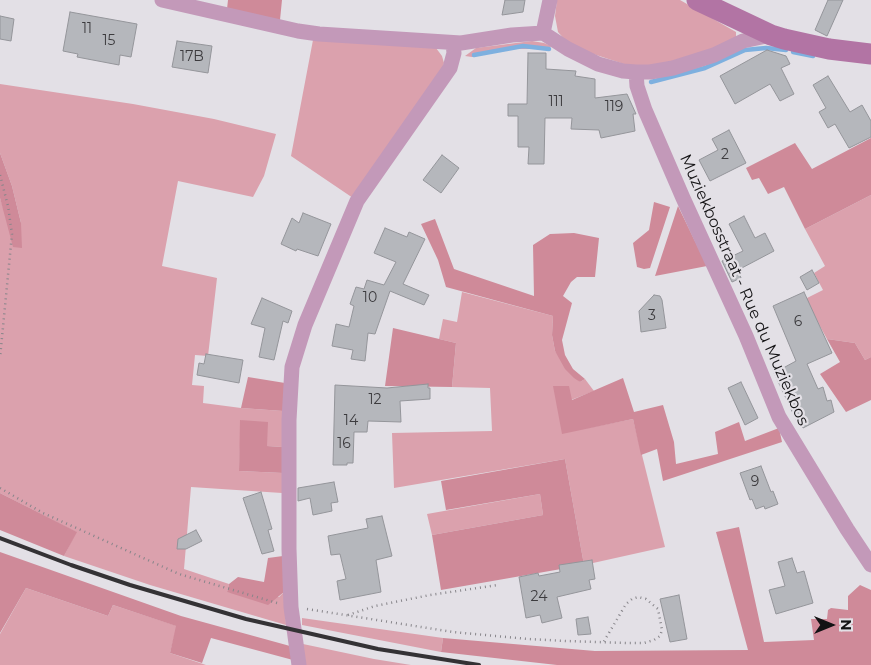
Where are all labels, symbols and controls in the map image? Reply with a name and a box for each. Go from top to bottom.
house number: 11 [82,21,92,37]
house number: 15 [103,33,115,49]
house number: 17B [180,49,204,65]
house number: 111 [548,94,564,110]
house number: 119 [605,99,623,115]
house number: 2 [721,147,729,163]
street label: Muziekbosstraat - Rue du Muziekbos [675,151,813,429]
house number: 10 [363,290,377,306]
house number: 3 [648,308,656,324]
house number: 6 [794,314,802,330]
house number: 12 [368,392,382,408]
house number: 14 [344,413,358,429]
house number: 16 [337,436,351,452]
house number: 9 [751,474,759,490]
house number: 24 [531,589,547,605]
north arrow [806,600,856,650]
text: N [837,619,855,631]

